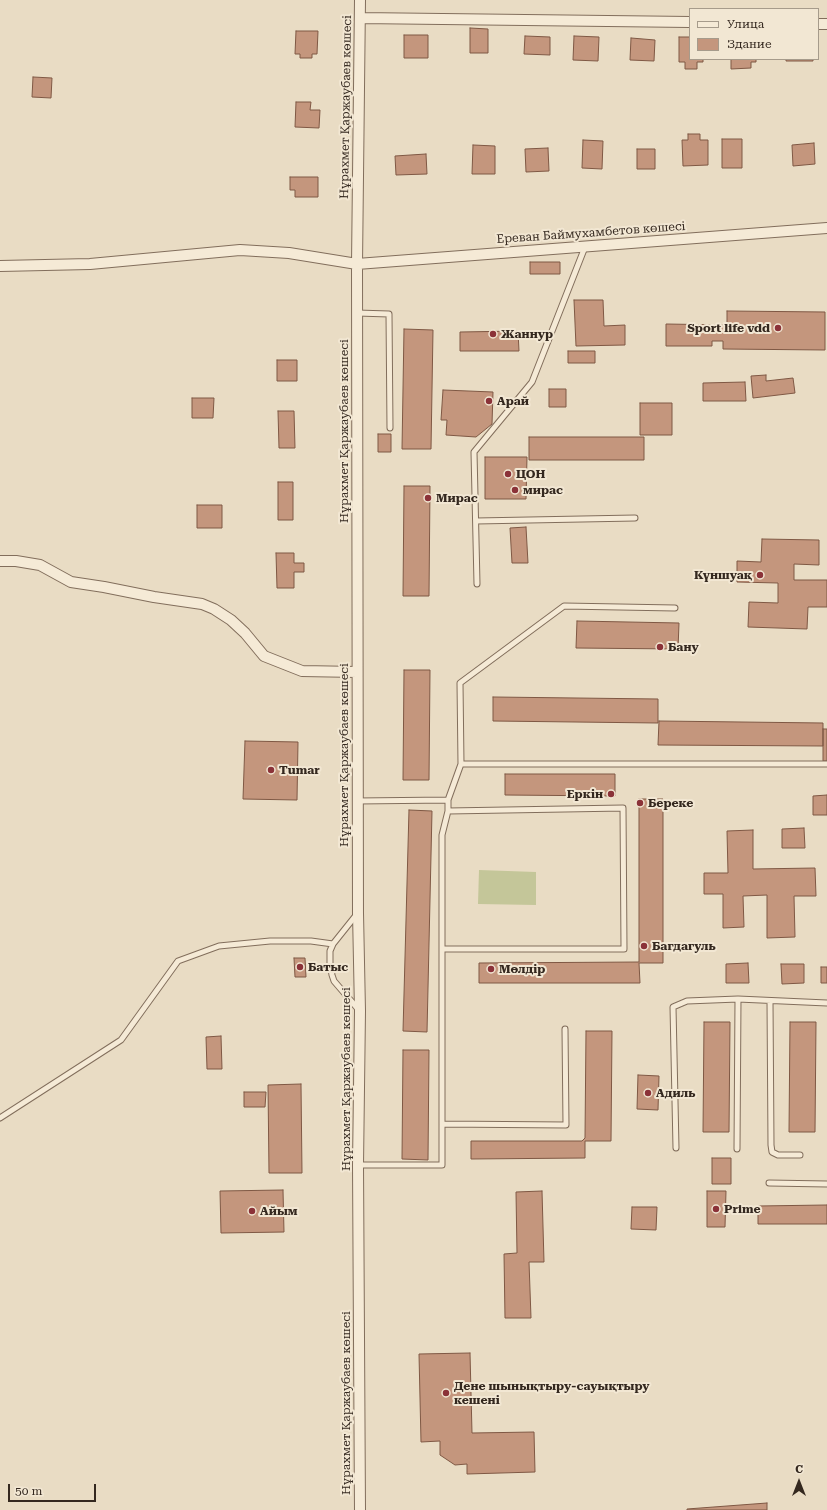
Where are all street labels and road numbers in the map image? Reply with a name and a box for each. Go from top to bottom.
street label: Нұрахмет Қаржаубаев көшесі [337,15,355,199]
street label: Ереван Баймухамбетов көшесі [496,219,686,247]
street label: Нұрахмет Қаржаубаев көшесі [337,339,351,523]
street label: Нұрахмет Қаржаубаев көшесі [337,663,351,847]
street label: Нұрахмет Қаржаубаев көшесі [339,987,353,1171]
street label: Нұрахмет Қаржаубаев көшесі [339,1311,353,1495]

